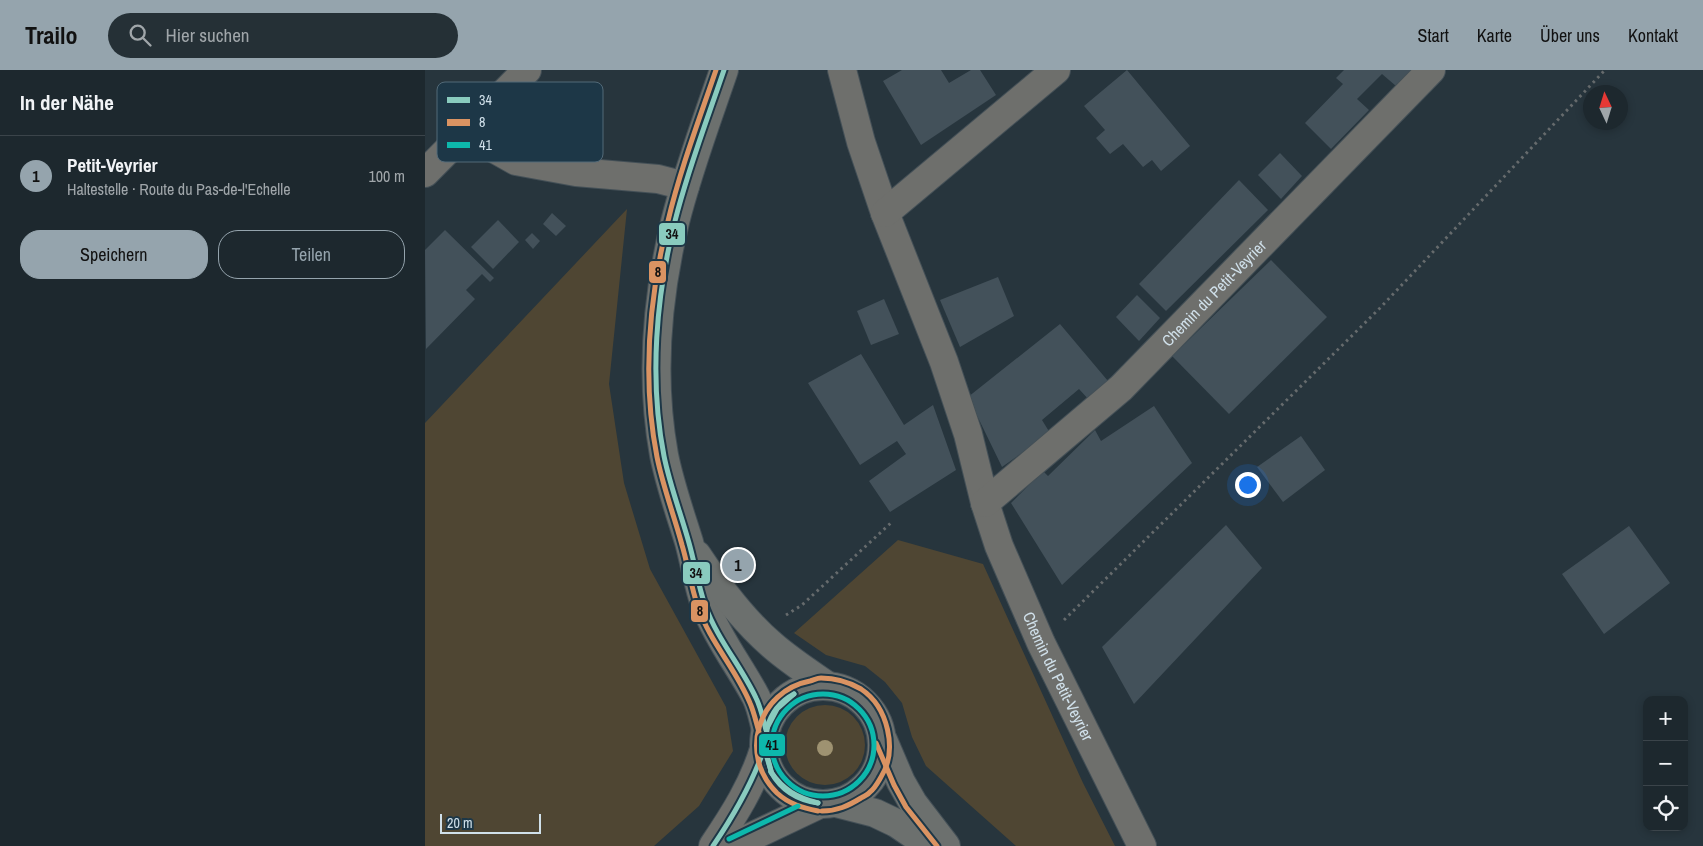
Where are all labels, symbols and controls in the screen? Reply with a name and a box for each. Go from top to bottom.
search box [108,13,458,58]
text: Trailo [25,19,78,51]
icon: search [126,21,154,49]
text: Hier suchen [166,22,250,48]
text: Start [1418,23,1449,48]
text: Karte [1477,23,1512,48]
text: Über uns [1540,23,1600,48]
text: Kontakt [1628,23,1678,48]
legend [437,82,603,162]
north arrow [1583,85,1628,130]
text: In der Nähe [20,88,114,117]
text: 34 [479,91,492,109]
text: 8 [479,113,485,131]
text: 41 [479,136,492,154]
text: Petit-Veyrier [67,152,158,178]
text: 1 [32,165,40,187]
text: 100 m [369,165,405,187]
text: Haltestelle · Route du Pas-de-l'Echelle [67,178,290,200]
line badge: 34 [658,222,686,246]
text: 34 [666,225,679,243]
button: Speichern [20,230,208,279]
button: Teilen [218,230,405,279]
street label: Chemin du Petit-Veyrier [1157,234,1271,351]
line badge: 8 [648,260,667,284]
text: 8 [655,263,661,281]
your location [1235,472,1261,498]
pin: 1 [722,546,754,584]
line badge: 34 [682,561,711,585]
text: 34 [690,564,703,582]
line badge: 8 [690,599,709,623]
text: 8 [697,602,703,620]
street label: Chemin du Petit-Veyrier [1018,608,1099,745]
map controls [1643,696,1688,831]
button: + [1643,696,1688,741]
line badge: 41 [758,733,786,757]
text: 41 [766,736,779,754]
button: − [1643,741,1688,786]
button: locate [1643,786,1688,831]
scale bar [440,811,541,834]
text: 20 m [447,814,473,832]

